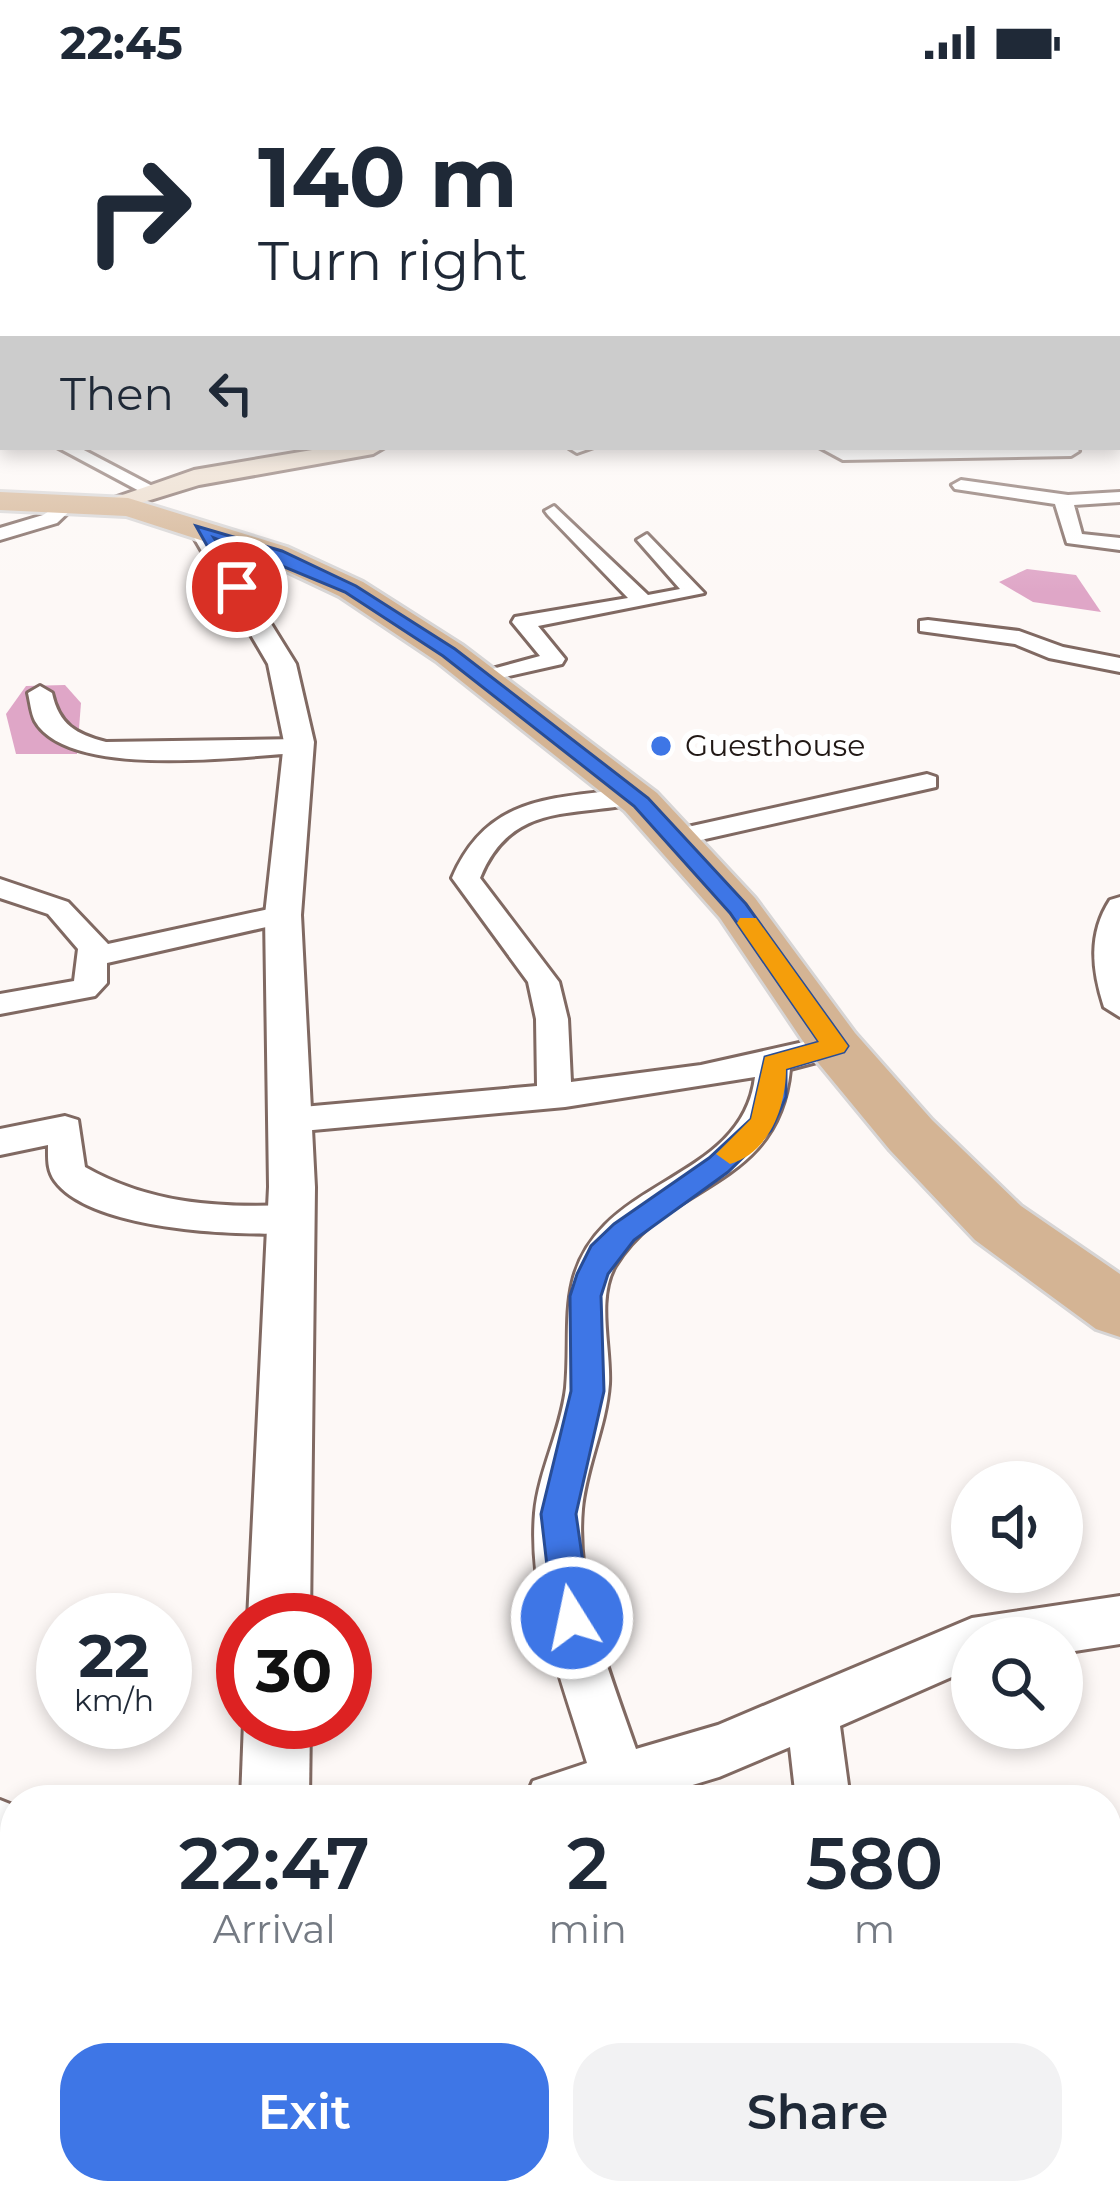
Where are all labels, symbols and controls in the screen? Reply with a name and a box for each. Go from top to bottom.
text: 22:45 [60,15,183,70]
text: 140 m [258,126,518,228]
icon: right [60,132,216,288]
text: Turn right [258,228,528,294]
icon: left [198,360,264,426]
text: Then [60,366,174,421]
pin [186,536,288,638]
icon: arrive [204,554,270,620]
place label: Guesthouse [685,727,865,764]
marker: Guesthouse [648,733,674,759]
map controls [951,1461,1083,1749]
button: sound [951,1461,1083,1593]
position arrow [509,1555,635,1681]
speed limit sign: 30 [216,1593,372,1749]
button: search [951,1617,1083,1749]
text: 22 [79,1619,149,1692]
text: km/h [74,1682,154,1719]
text: 22:47 [179,1819,370,1907]
text: 2 [567,1819,609,1907]
text: 580 [806,1819,943,1907]
text: Arrival [213,1905,336,1953]
text: min [549,1905,627,1953]
text: m [854,1905,895,1953]
button: Exit [60,2043,549,2181]
button: Share [573,2043,1062,2181]

